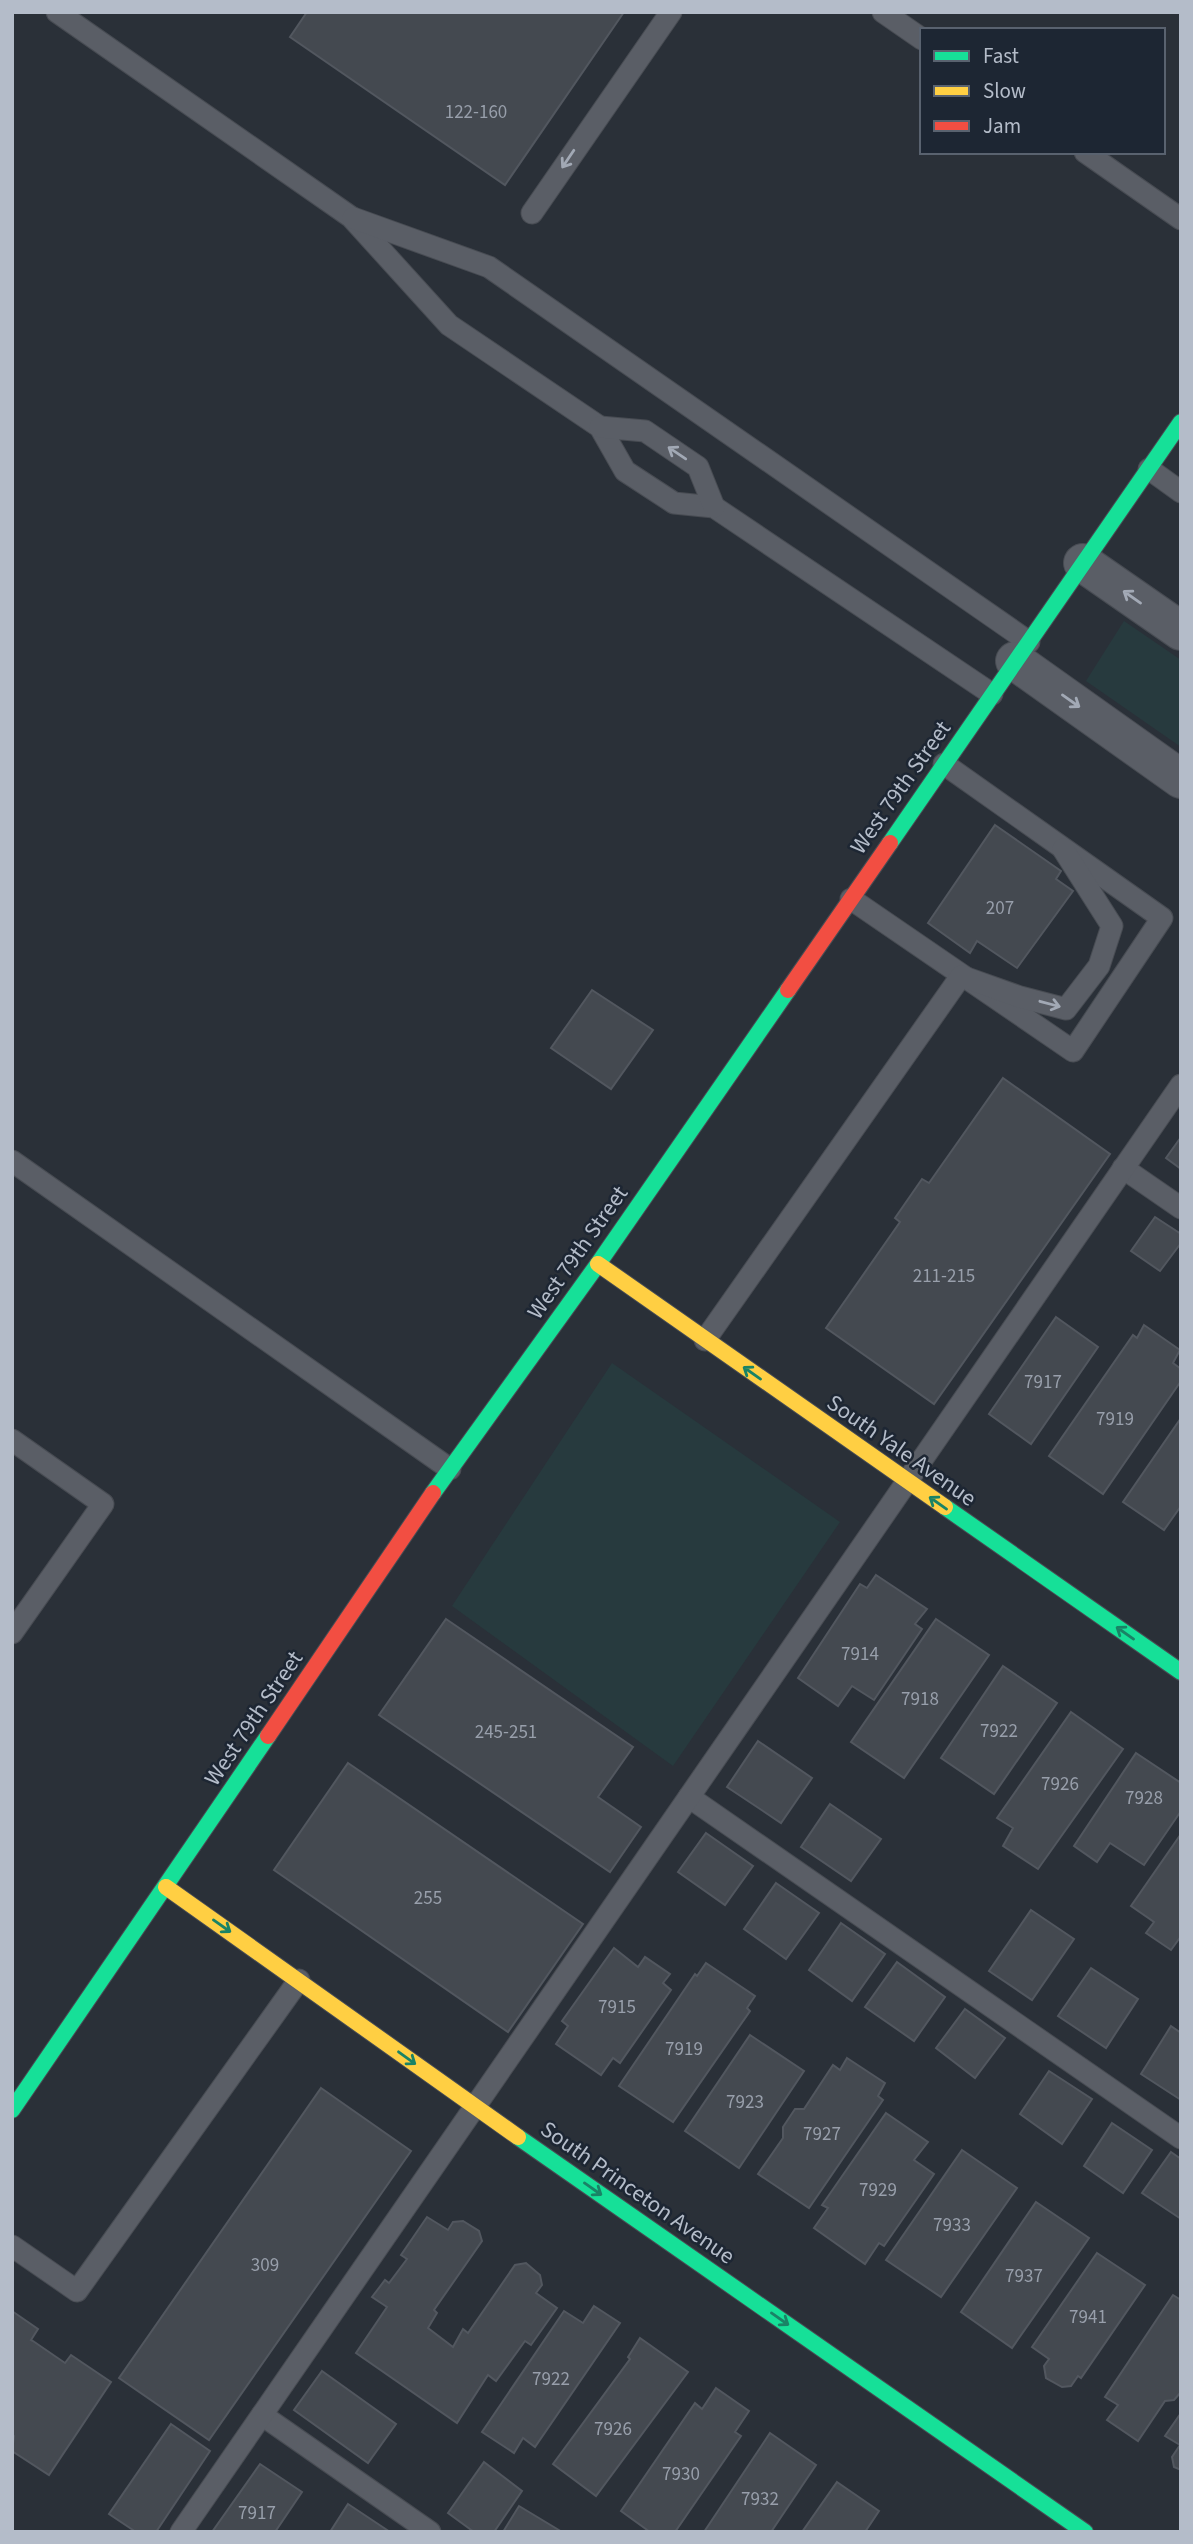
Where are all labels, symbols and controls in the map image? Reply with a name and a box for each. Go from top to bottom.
legend [920,28,1165,154]
text: Fast [983,41,1019,71]
text: Slow [983,76,1026,106]
house number: 122-160 [445,99,507,126]
text: Jam [983,111,1021,141]
one-way arrow [561,149,576,168]
one-way arrow [668,446,687,460]
one-way arrow [1123,590,1142,604]
one-way arrow [1061,694,1080,708]
street label: West 79th Street [842,714,959,861]
house number: 207 [986,895,1014,922]
one-way arrow [1038,999,1060,1012]
street label: West 79th Street [519,1179,636,1326]
house number: 211-215 [913,1263,975,1290]
one-way arrow [743,1366,762,1380]
house number: 7917 [1024,1369,1062,1396]
street label: South Yale Avenue [820,1386,983,1514]
house number: 7919 [1096,1406,1134,1433]
one-way arrow [929,1496,948,1510]
one-way arrow [1116,1626,1135,1640]
house number: 7914 [841,1641,879,1668]
street label: West 79th Street [196,1644,311,1792]
house number: 7918 [901,1686,939,1713]
house number: 7922 [980,1718,1018,1745]
house number: 245-251 [475,1719,537,1746]
house number: 7926 [1041,1771,1079,1798]
house number: 7928 [1125,1785,1163,1812]
house number: 255 [414,1885,442,1912]
one-way arrow [212,1919,231,1933]
house number: 7915 [598,1994,636,2021]
house number: 7919 [665,2036,703,2063]
one-way arrow [397,2051,416,2065]
house number: 7923 [726,2089,764,2116]
street label: South Princeton Avenue [534,2113,742,2272]
house number: 7927 [803,2121,841,2148]
house number: 7929 [859,2177,897,2204]
one-way arrow [583,2182,602,2196]
house number: 7933 [933,2212,971,2239]
house number: 309 [251,2252,279,2279]
house number: 7937 [1005,2263,1043,2290]
house number: 7941 [1069,2304,1107,2331]
one-way arrow [770,2312,789,2326]
house number: 7922 [532,2366,570,2393]
house number: 7926 [594,2416,632,2443]
house number: 7930 [662,2461,700,2488]
house number: 7932 [741,2486,779,2513]
house number: 7917 [238,2500,276,2527]

